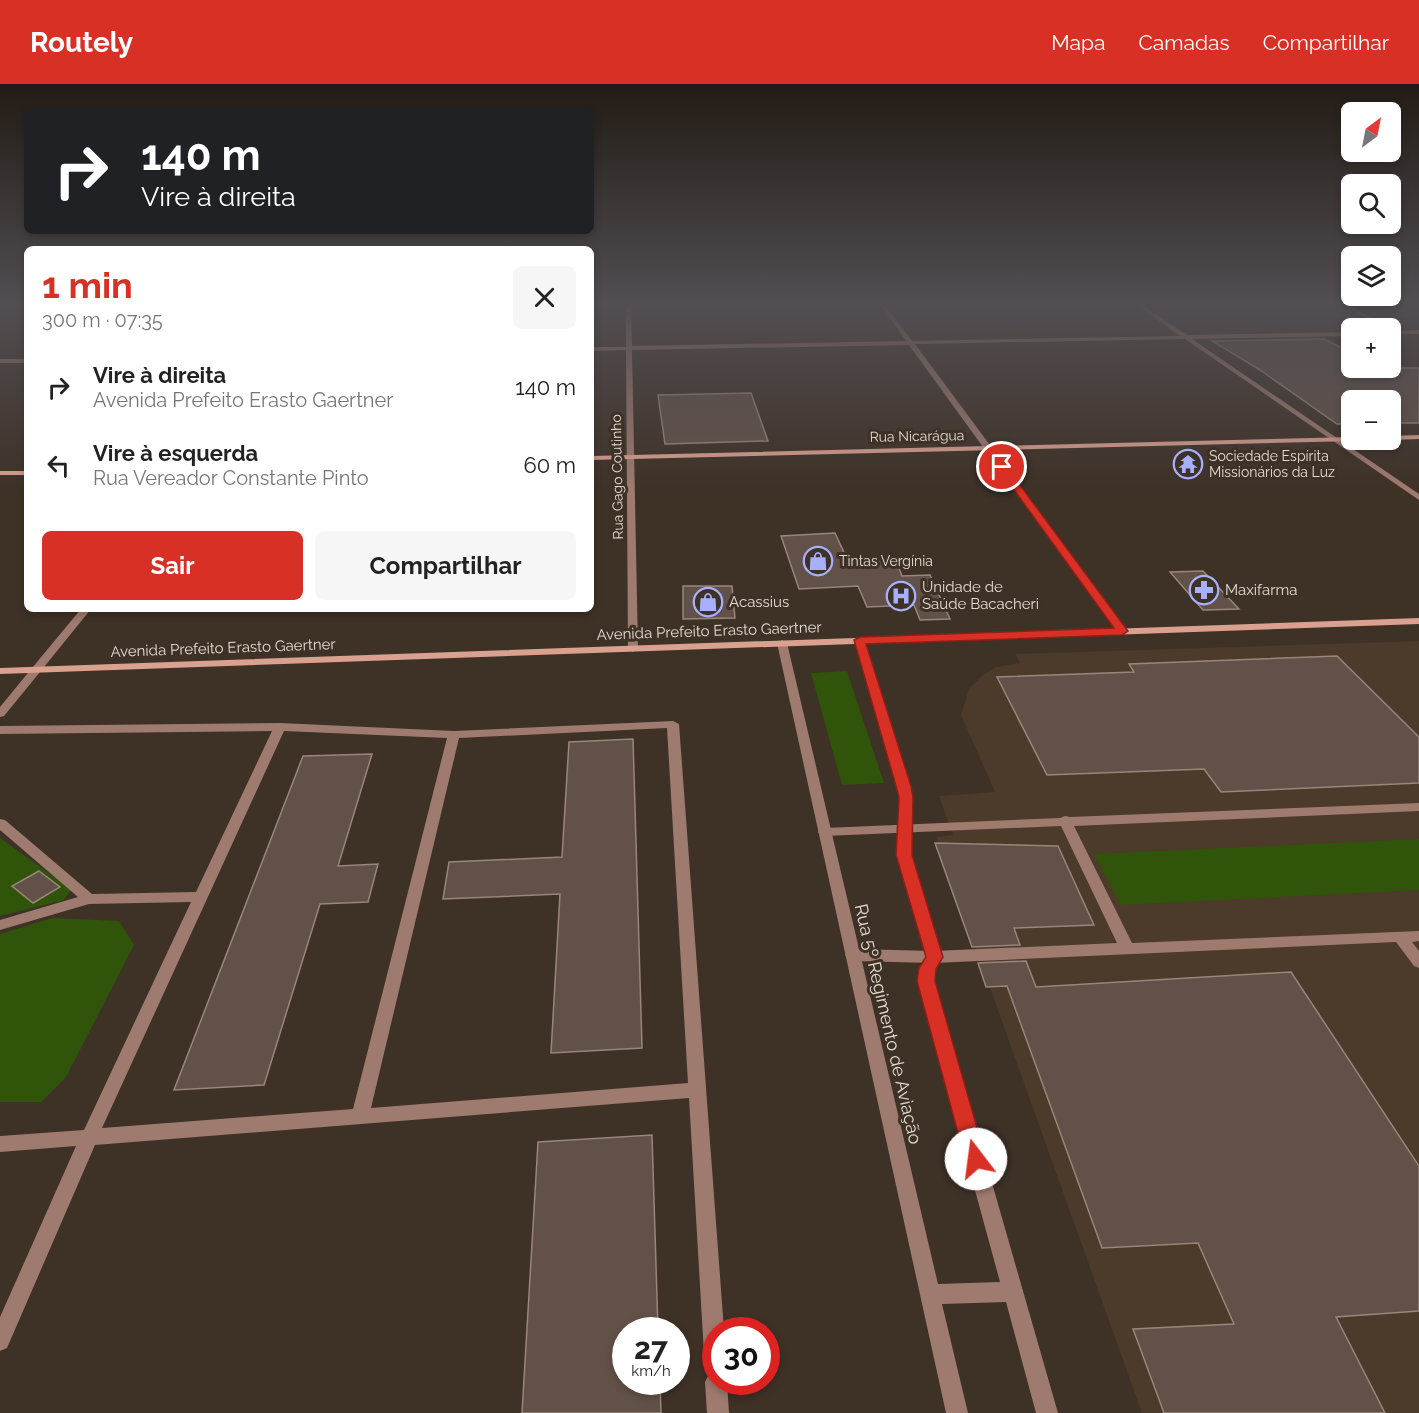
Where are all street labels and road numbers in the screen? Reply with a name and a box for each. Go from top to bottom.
street label: Rua Gago Coutinho [608,414,626,540]
street label: Rua Nicarágua [869,427,965,445]
street label: Avenida Prefeito Erasto Gaertner [596,618,823,644]
street label: Avenida Prefeito Erasto Gaertner [110,635,337,661]
street label: Rua 5º Regimento de Aviação [851,902,926,1146]

